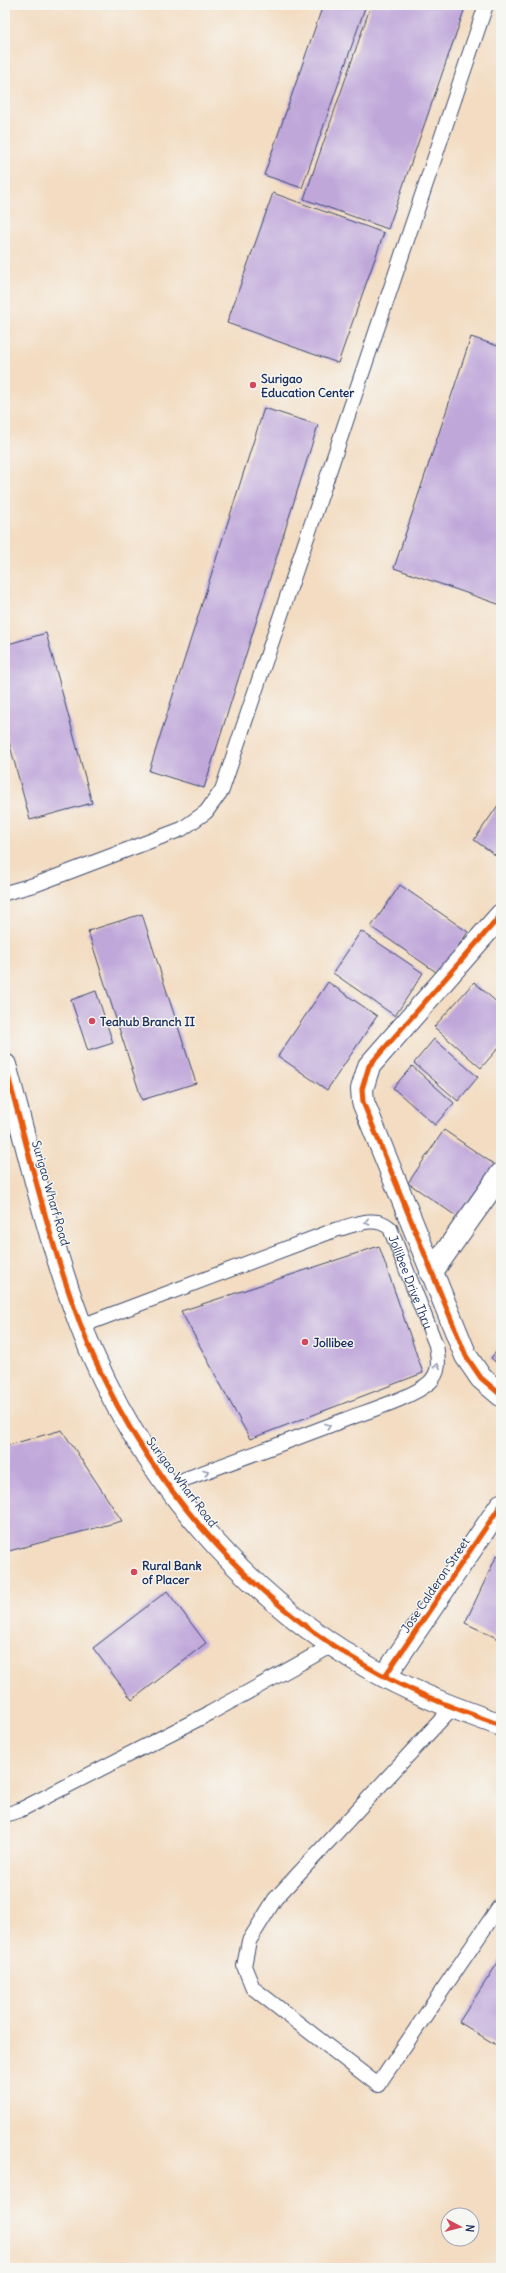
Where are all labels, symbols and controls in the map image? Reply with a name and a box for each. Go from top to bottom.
place label: Surigao Education Center [261,371,354,400]
marker: Surigao Education Center [248,380,258,390]
place label: Teahub Branch II [100,1014,196,1029]
marker: Teahub Branch II [87,1016,97,1026]
street label: Surigao Wharf Road [29,1139,73,1247]
one-way arrow [364,1218,370,1226]
street label: Jollibee Drive Thru [386,1233,436,1331]
place label: Jollibee [313,1335,354,1350]
marker: Jollibee [300,1337,310,1347]
one-way arrow [432,1363,441,1369]
one-way arrow [324,1423,331,1431]
street label: Surigao Wharf Road [143,1434,221,1530]
one-way arrow [202,1468,209,1476]
street label: Jose Calderon Street [398,1534,472,1636]
place label: Rural Bank of Placer [142,1558,202,1587]
marker: Rural Bank of Placer [129,1567,139,1577]
north arrow [440,2207,480,2247]
text: N [463,2224,477,2233]

